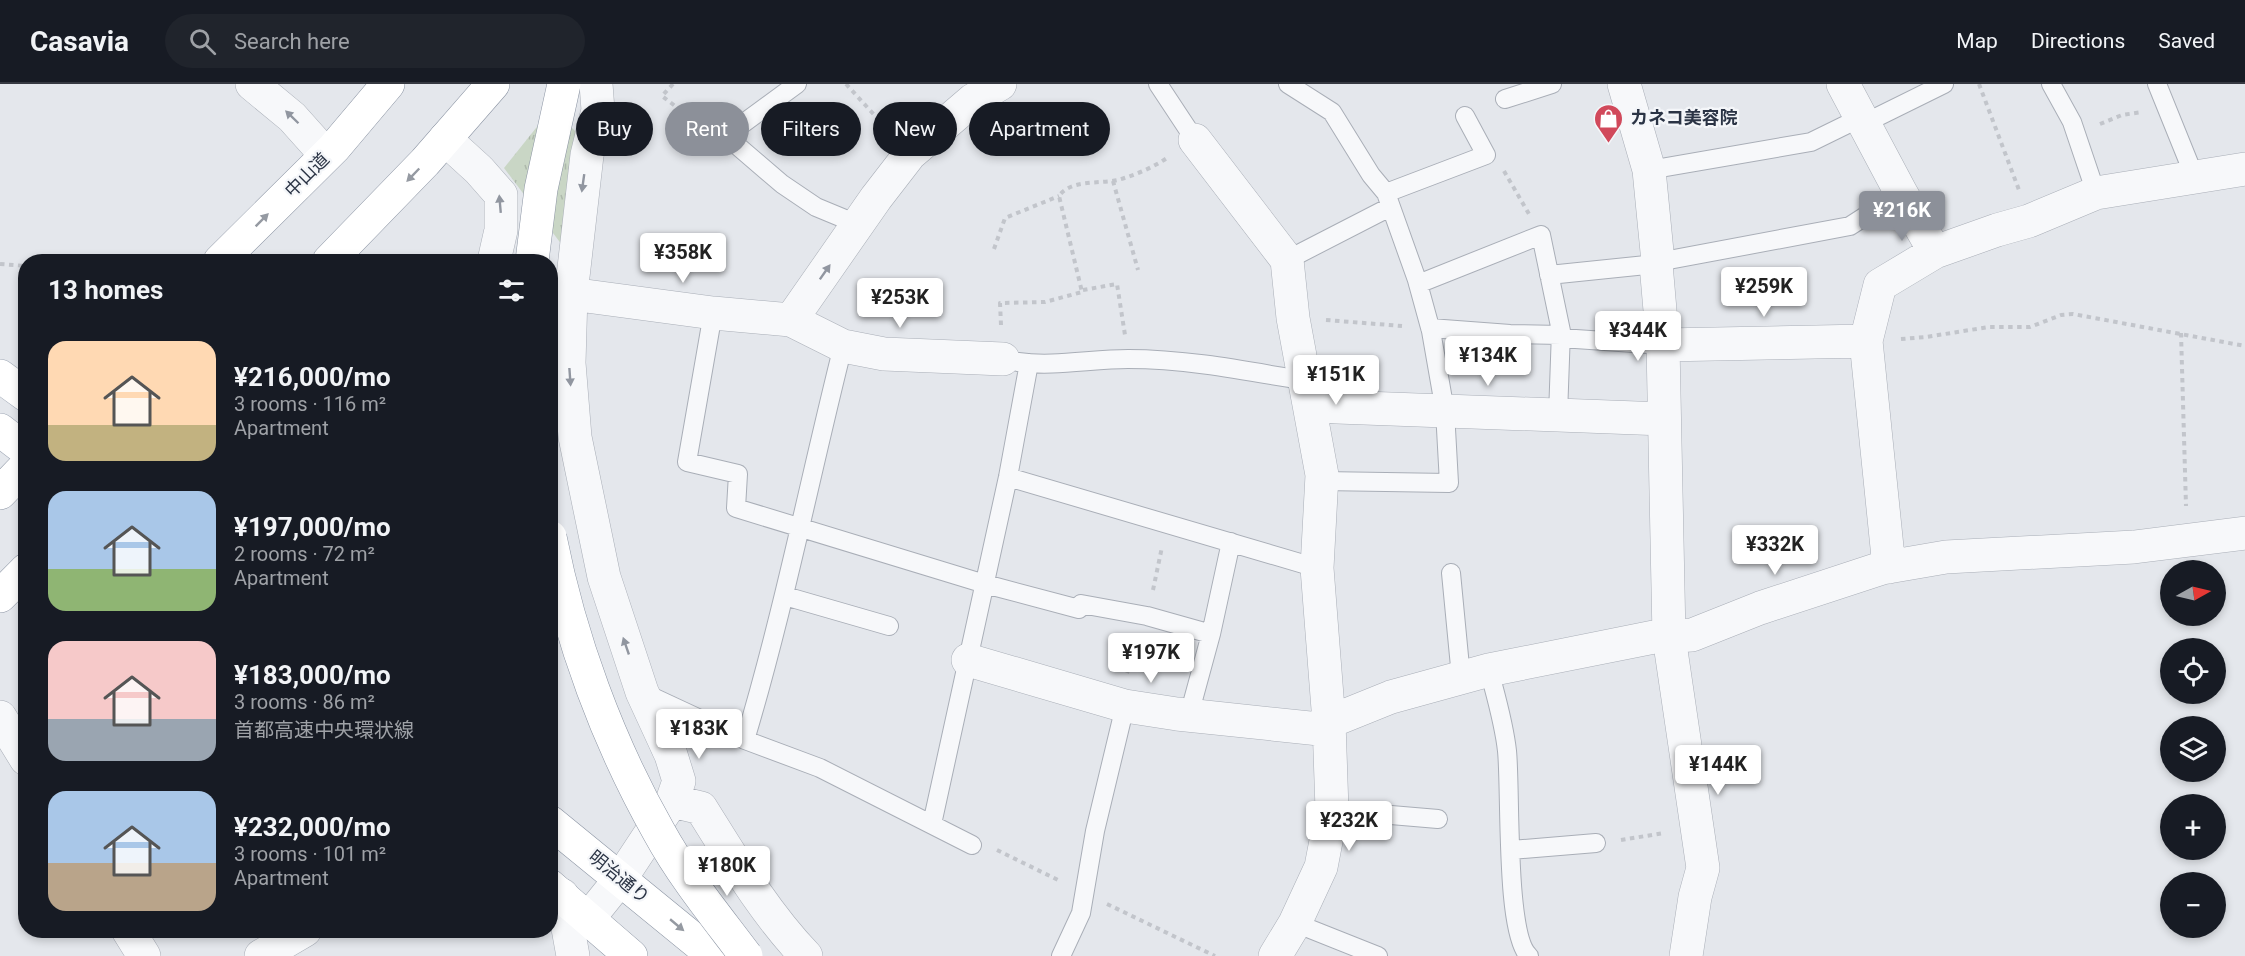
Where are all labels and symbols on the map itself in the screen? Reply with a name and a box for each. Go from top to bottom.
shop icon: カネコ美容院 [1593,102,1625,144]
place label: カネコ美容院 [1630,107,1738,128]
one-way arrow [285,111,299,125]
street label: 中山道 [280,148,333,201]
one-way arrow [406,168,420,182]
one-way arrow [579,173,588,192]
pin: ¥216K [1860,191,1944,242]
one-way arrow [496,194,505,213]
one-way arrow [254,213,268,227]
pin: ¥358K [641,233,725,284]
one-way arrow [819,263,830,280]
pin: ¥259K [1722,267,1806,318]
pin: ¥253K [858,278,942,329]
pin: ¥344K [1596,311,1680,362]
pin: ¥134K [1446,336,1530,387]
pin: ¥151K [1294,355,1378,406]
one-way arrow [565,367,575,386]
pin: ¥332K [1733,525,1817,576]
north arrow [2160,560,2226,626]
pin: ¥197K [1109,633,1193,684]
one-way arrow [621,637,630,655]
pin: ¥183K [657,709,741,760]
pin: ¥144K [1676,745,1760,796]
pin: ¥232K [1307,801,1391,852]
street label: 明治通り [585,846,654,907]
pin: ¥180K [685,846,769,897]
one-way arrow [669,918,684,931]

